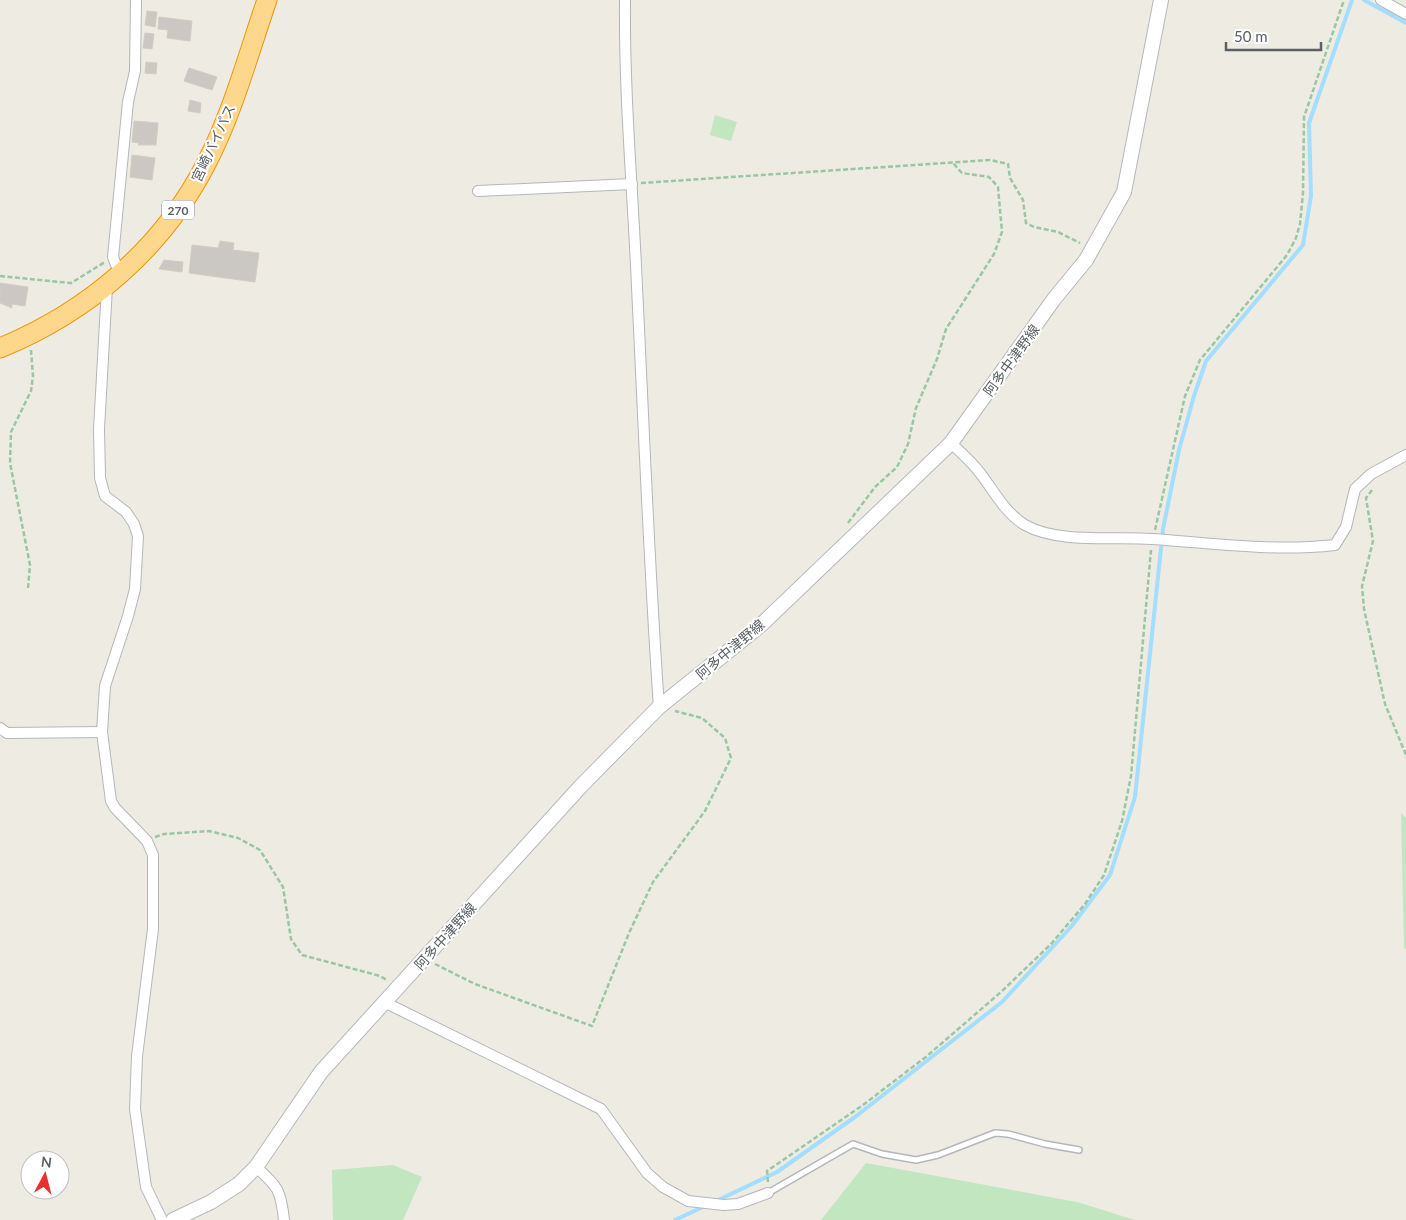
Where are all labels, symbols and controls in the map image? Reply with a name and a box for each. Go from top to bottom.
scale bar [1226,20,1321,52]
text: 50 m [1234,27,1268,45]
street label: 宮崎バイパス [188,101,238,185]
road number: 270 [162,200,194,220]
street label: 阿多中津野線 [979,321,1043,399]
street label: 阿多中津野線 [692,615,768,683]
street label: 阿多中津野線 [411,899,479,973]
north arrow [20,1150,70,1200]
text: N [40,1153,53,1171]

